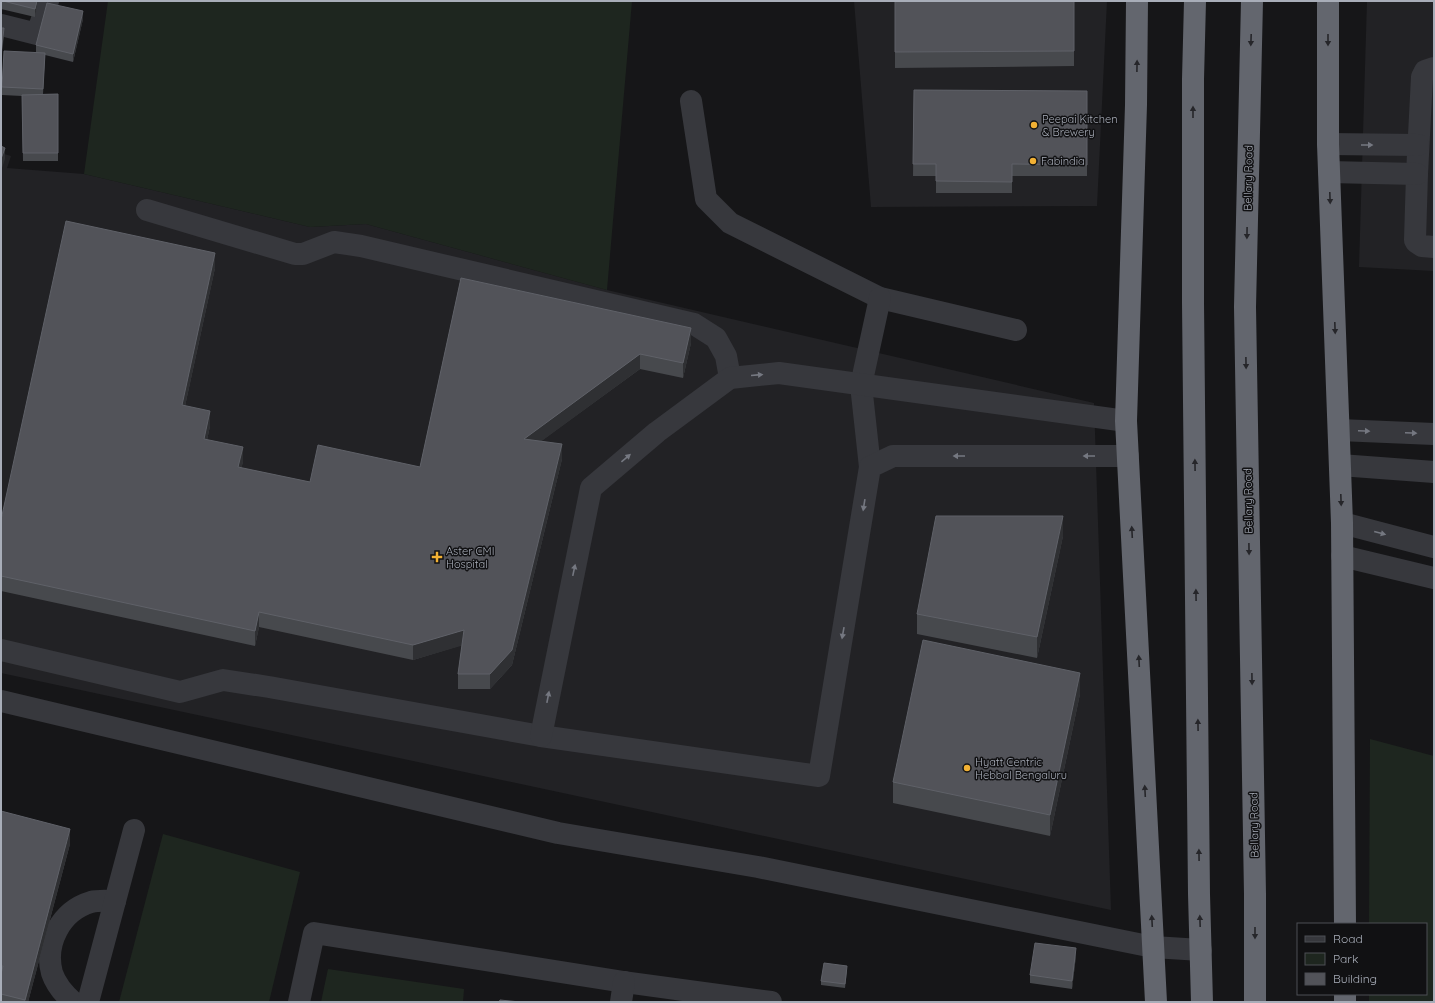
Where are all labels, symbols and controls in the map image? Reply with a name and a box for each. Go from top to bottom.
one-way arrow [1248,34,1254,47]
one-way arrow [1325,34,1331,47]
one-way arrow [1133,60,1140,72]
one-way arrow [1190,105,1196,118]
place label: Peepai Kitchen & Brewery [1042,112,1118,139]
marker: Peepai Kitchen & Brewery [1029,120,1039,130]
one-way arrow [1361,142,1374,148]
street label: Bellary Road [1240,145,1256,211]
place label: Fabindia [1041,154,1085,168]
marker: Fabindia [1028,156,1038,166]
one-way arrow [1327,192,1333,205]
one-way arrow [1243,227,1250,239]
one-way arrow [1332,322,1338,335]
one-way arrow [1243,357,1249,370]
one-way arrow [751,372,763,379]
one-way arrow [1358,428,1371,434]
one-way arrow [1405,429,1417,436]
one-way arrow [952,453,965,459]
one-way arrow [1082,453,1095,459]
one-way arrow [622,454,631,463]
one-way arrow [1192,458,1198,471]
street label: Bellary Road [1240,468,1256,534]
one-way arrow [1338,494,1344,507]
one-way arrow [861,499,867,511]
one-way arrow [1129,525,1135,538]
one-way arrow [1374,530,1386,536]
one-way arrow [1246,543,1252,556]
place label: Aster CMI Hospital [446,544,494,571]
marker: Aster CMI Hospital [431,551,443,563]
one-way arrow [572,564,578,576]
one-way arrow [1193,588,1199,601]
one-way arrow [840,627,846,639]
one-way arrow [1135,655,1142,667]
one-way arrow [1248,673,1255,685]
one-way arrow [546,691,552,704]
one-way arrow [1195,718,1201,731]
place label: Hyatt Centric Hebbal Bengaluru [975,755,1067,782]
marker: Hyatt Centric Hebbal Bengaluru [962,763,972,773]
one-way arrow [1142,785,1149,797]
street label: Bellary Road [1246,792,1262,858]
one-way arrow [1196,848,1202,861]
one-way arrow [1149,914,1155,927]
one-way arrow [1197,915,1204,927]
legend [1297,923,1427,995]
one-way arrow [1252,927,1258,940]
text: Road [1333,931,1363,946]
text: Park [1333,951,1358,966]
text: Building [1333,971,1377,986]

